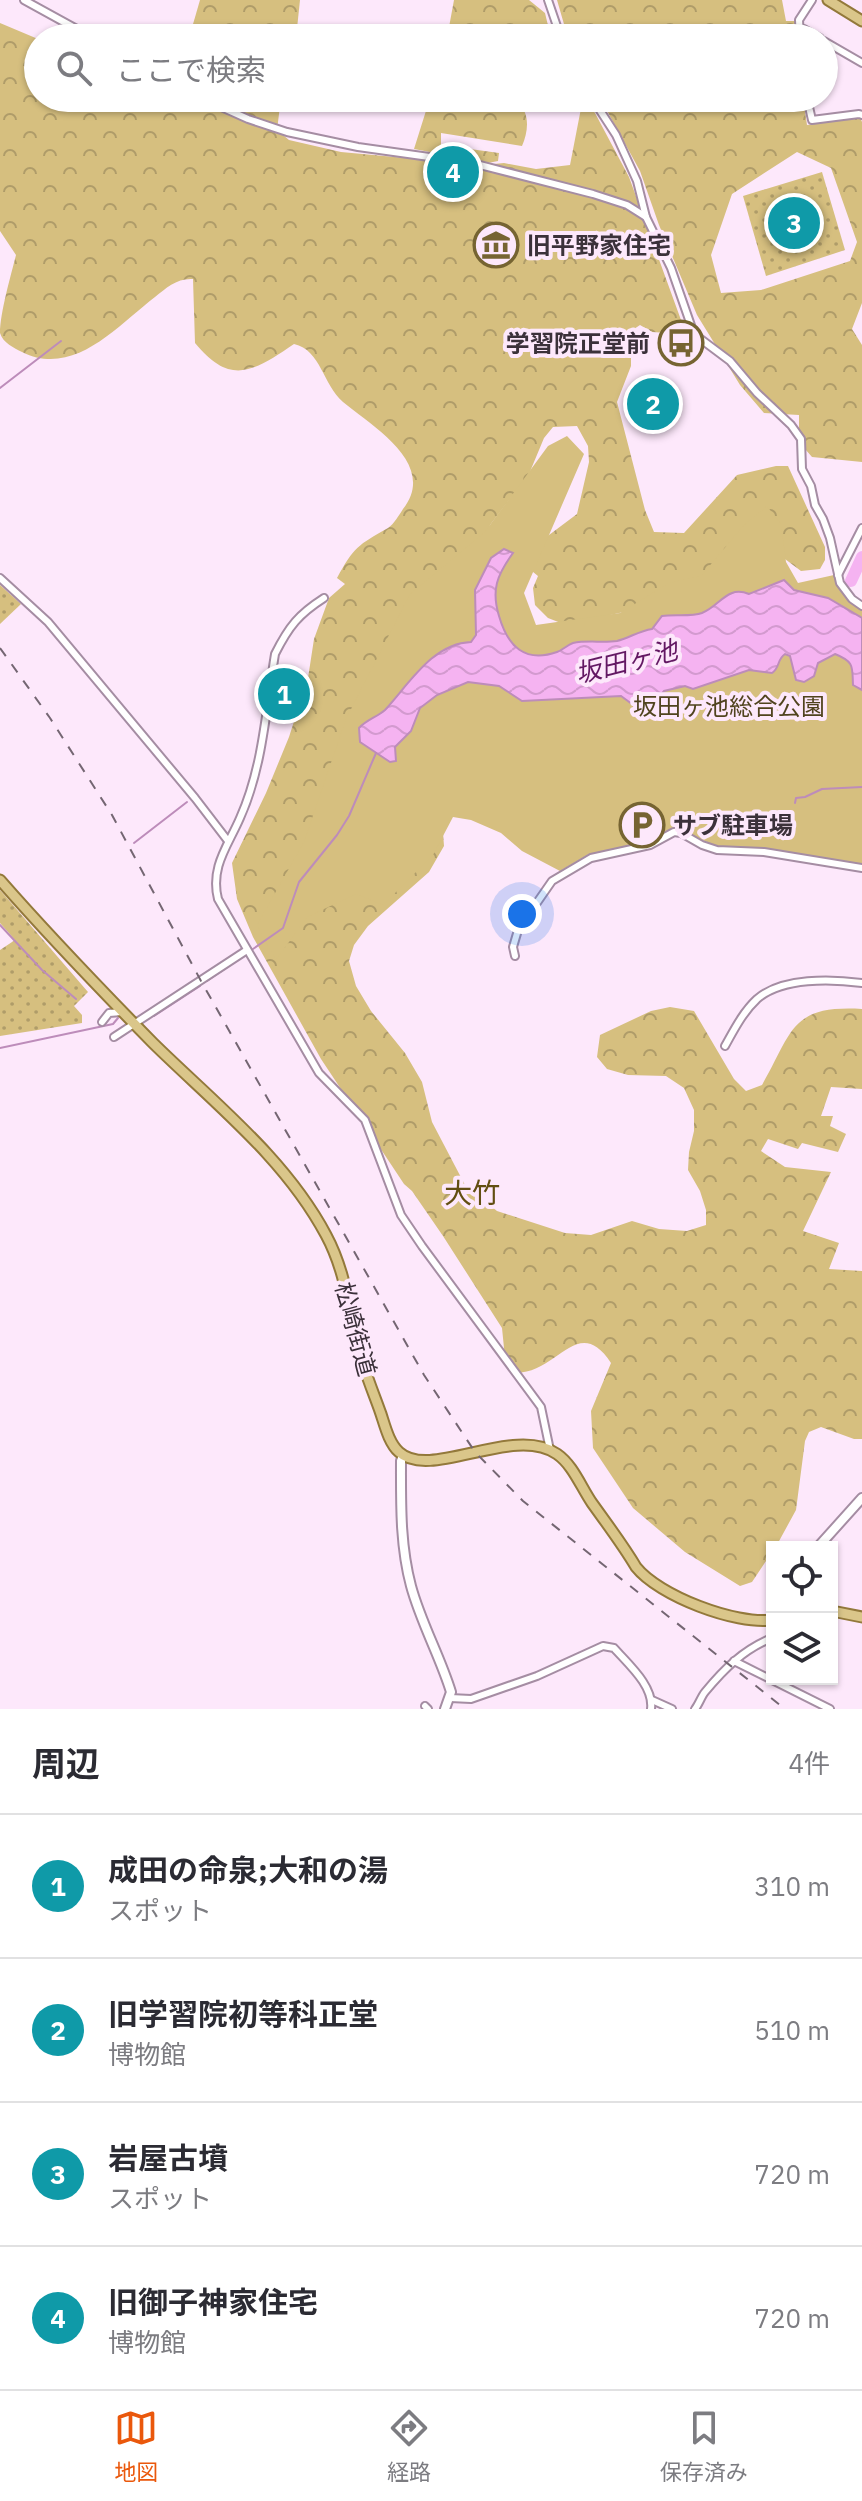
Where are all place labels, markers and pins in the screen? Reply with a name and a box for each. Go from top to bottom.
pin: 4 [427,142,479,202]
pin: 3 [768,193,820,253]
museum icon: 旧平野家住宅 [472,221,520,269]
place label: 旧平野家住宅 [527,229,671,261]
bus stop icon: 学習院正堂前 [657,319,705,367]
place label: 学習院正堂前 [506,327,650,359]
pin: 2 [627,374,679,434]
pin: 1 [258,664,310,724]
parking icon: サブ駐車場 [618,801,666,849]
place label: サブ駐車場 [673,809,793,841]

